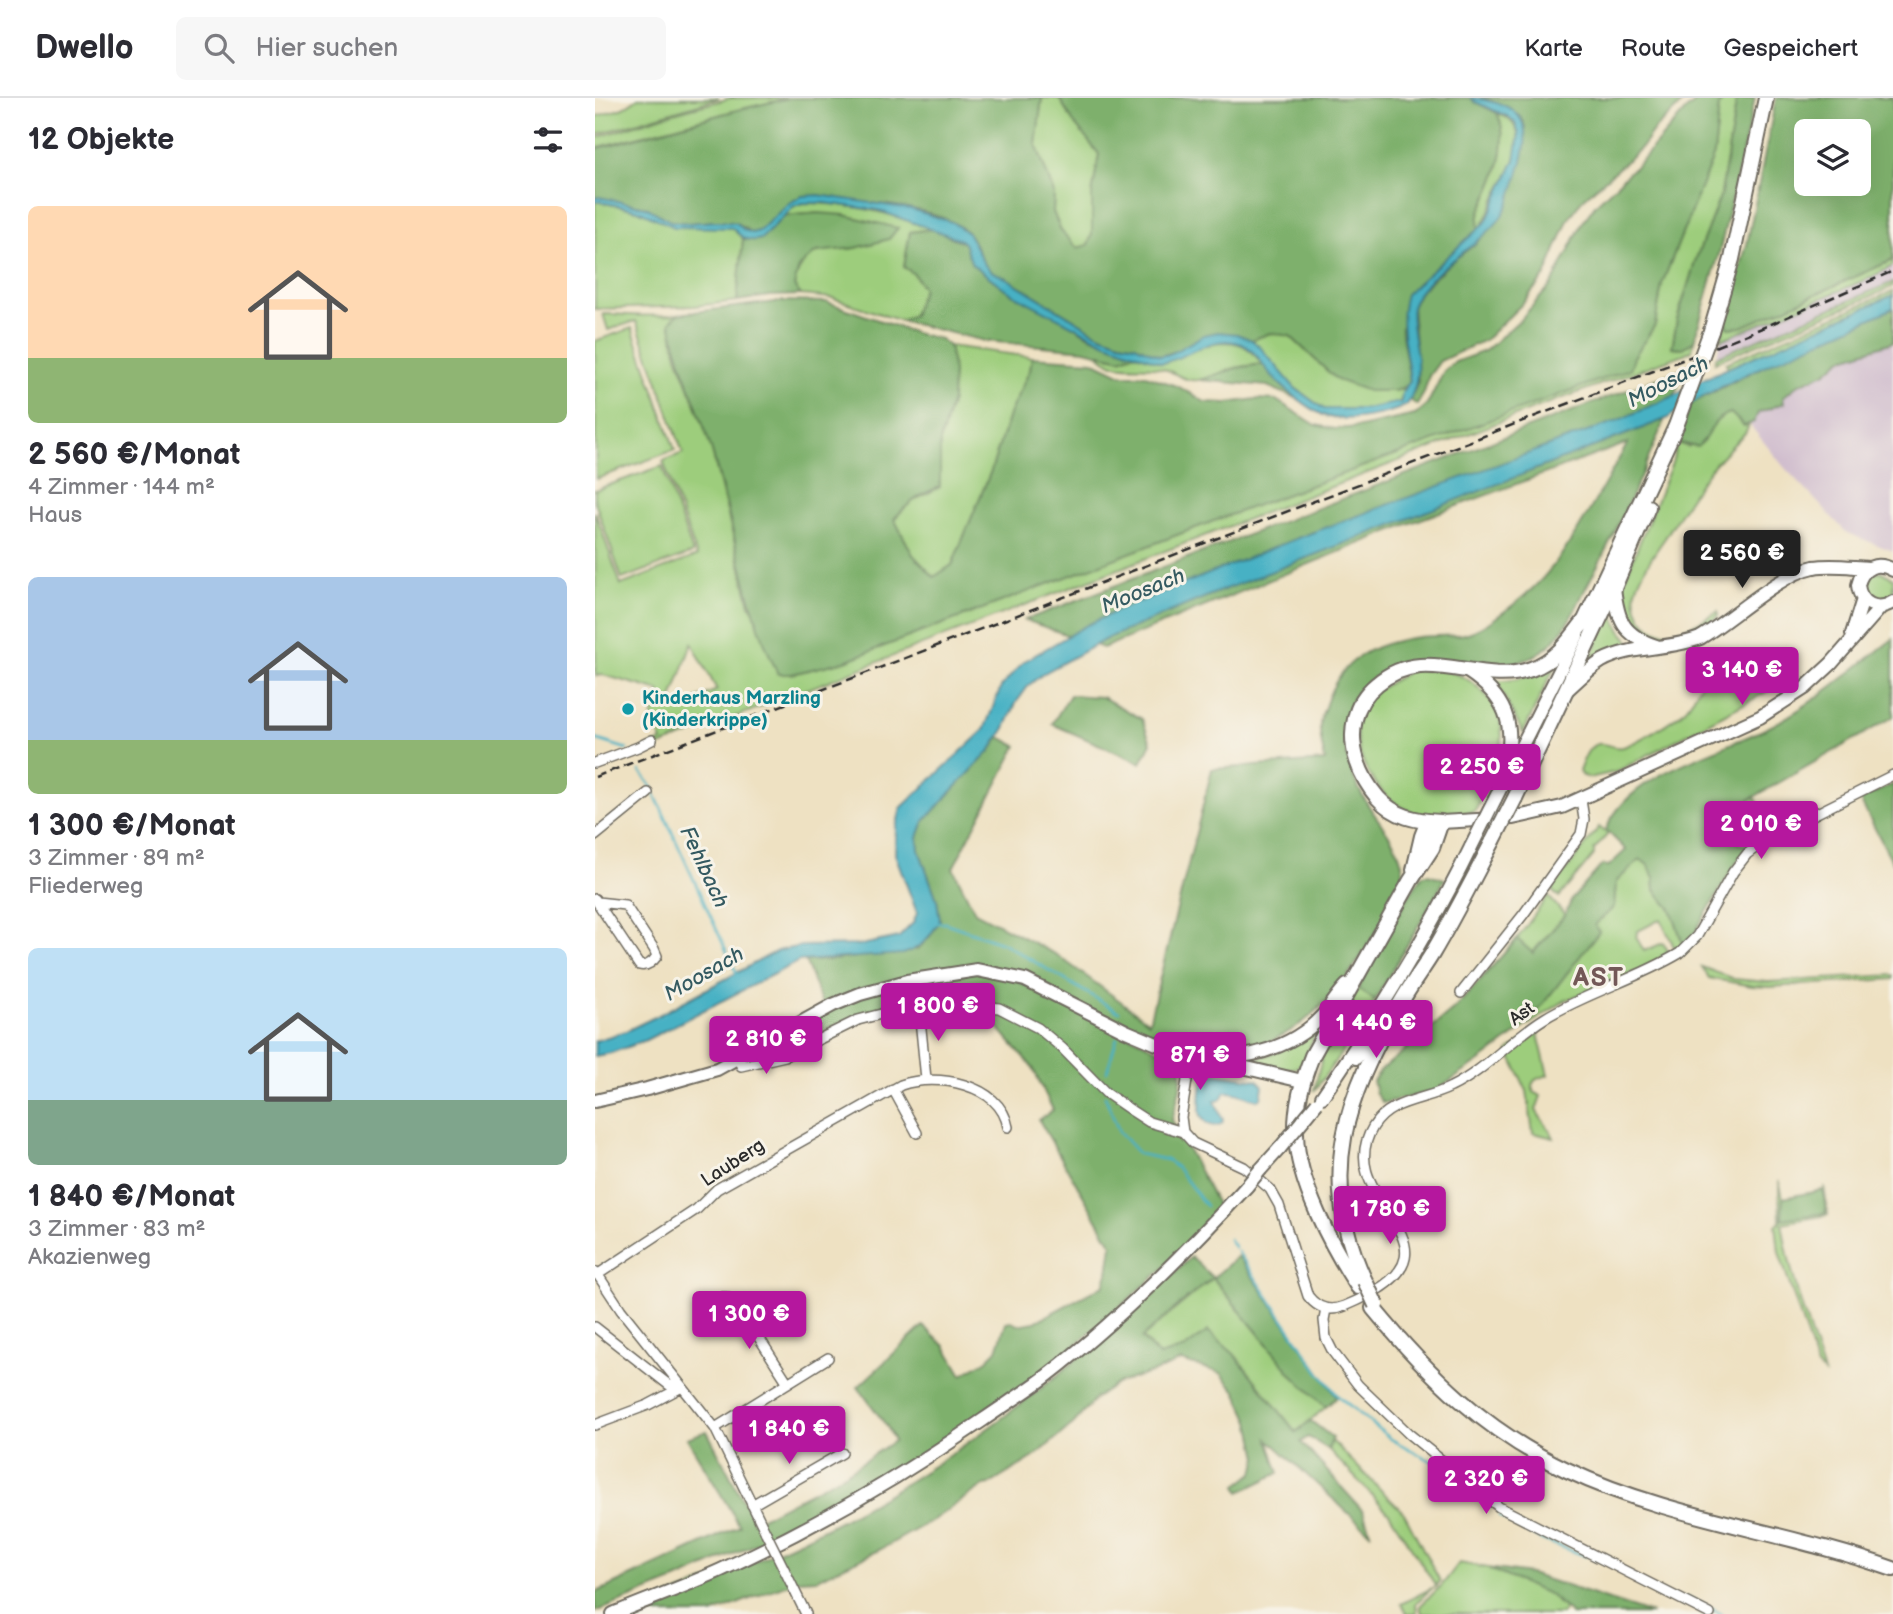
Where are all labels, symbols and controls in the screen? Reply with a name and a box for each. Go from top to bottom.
search box [176,17,666,80]
text: Dwello [35,28,134,68]
icon: search [200,29,238,67]
text: Hier suchen [256,33,398,64]
text: Karte [1524,34,1583,63]
text: Route [1621,34,1686,63]
text: Gespeichert [1724,34,1858,63]
map controls [1794,119,1871,196]
button: layers [1794,119,1871,196]
icon: filters [529,121,567,159]
text: 12 Objekte [28,122,174,158]
icon: home [235,252,361,378]
water label: Moosach [1623,351,1713,413]
text: 2 560 €/Monat [28,437,240,473]
text: 4 Zimmer · 144 m² [28,473,215,501]
text: Haus [28,501,82,529]
pin: 2 560 € [1677,531,1807,590]
text: 2 560 € [1699,539,1785,567]
water label: Moosach [1098,563,1189,619]
icon: home [235,623,361,749]
pin: 3 140 € [1677,648,1807,707]
text: 3 140 € [1702,656,1782,684]
place label: Kinderhaus Marzling (Kinderkrippe) [642,687,821,732]
marker: Kinderhaus Marzling (Kinderkrippe) [620,701,636,717]
pin: 2 250 € [1417,744,1547,804]
text: 2 250 € [1440,753,1524,781]
pin: 2 010 € [1696,802,1826,861]
text: 1 300 €/Monat [28,808,236,844]
text: 2 010 € [1720,810,1802,838]
water label: Fehlbach [674,822,734,912]
text: 3 Zimmer · 89 m² [28,844,205,872]
text: Fliederweg [28,872,143,900]
water label: Moosach [660,941,749,1007]
district label: AST [1572,963,1625,994]
pin: 1 800 € [873,984,1003,1043]
text: 1 800 € [897,992,979,1020]
icon: home [235,994,361,1120]
street label: Ast [1505,997,1539,1031]
pin: 1 440 € [1311,1000,1441,1060]
text: 1 440 € [1336,1009,1416,1037]
pin: 2 810 € [701,1016,831,1076]
text: 2 810 € [725,1025,807,1053]
pin: 871 € [1151,1032,1249,1092]
text: 871 € [1170,1041,1230,1069]
street label: Lauberg [697,1134,769,1192]
text: 1 840 €/Monat [28,1179,235,1215]
pin: 1 780 € [1325,1186,1455,1246]
text: 1 780 € [1350,1195,1430,1223]
text: 3 Zimmer · 83 m² [28,1215,206,1243]
text: Akazienweg [28,1243,151,1271]
pin: 1 300 € [684,1292,814,1351]
text: 1 300 € [708,1300,790,1328]
pin: 1 840 € [724,1406,854,1466]
text: 1 840 € [748,1415,830,1443]
pin: 2 320 € [1421,1456,1551,1516]
text: 2 320 € [1444,1465,1528,1493]

